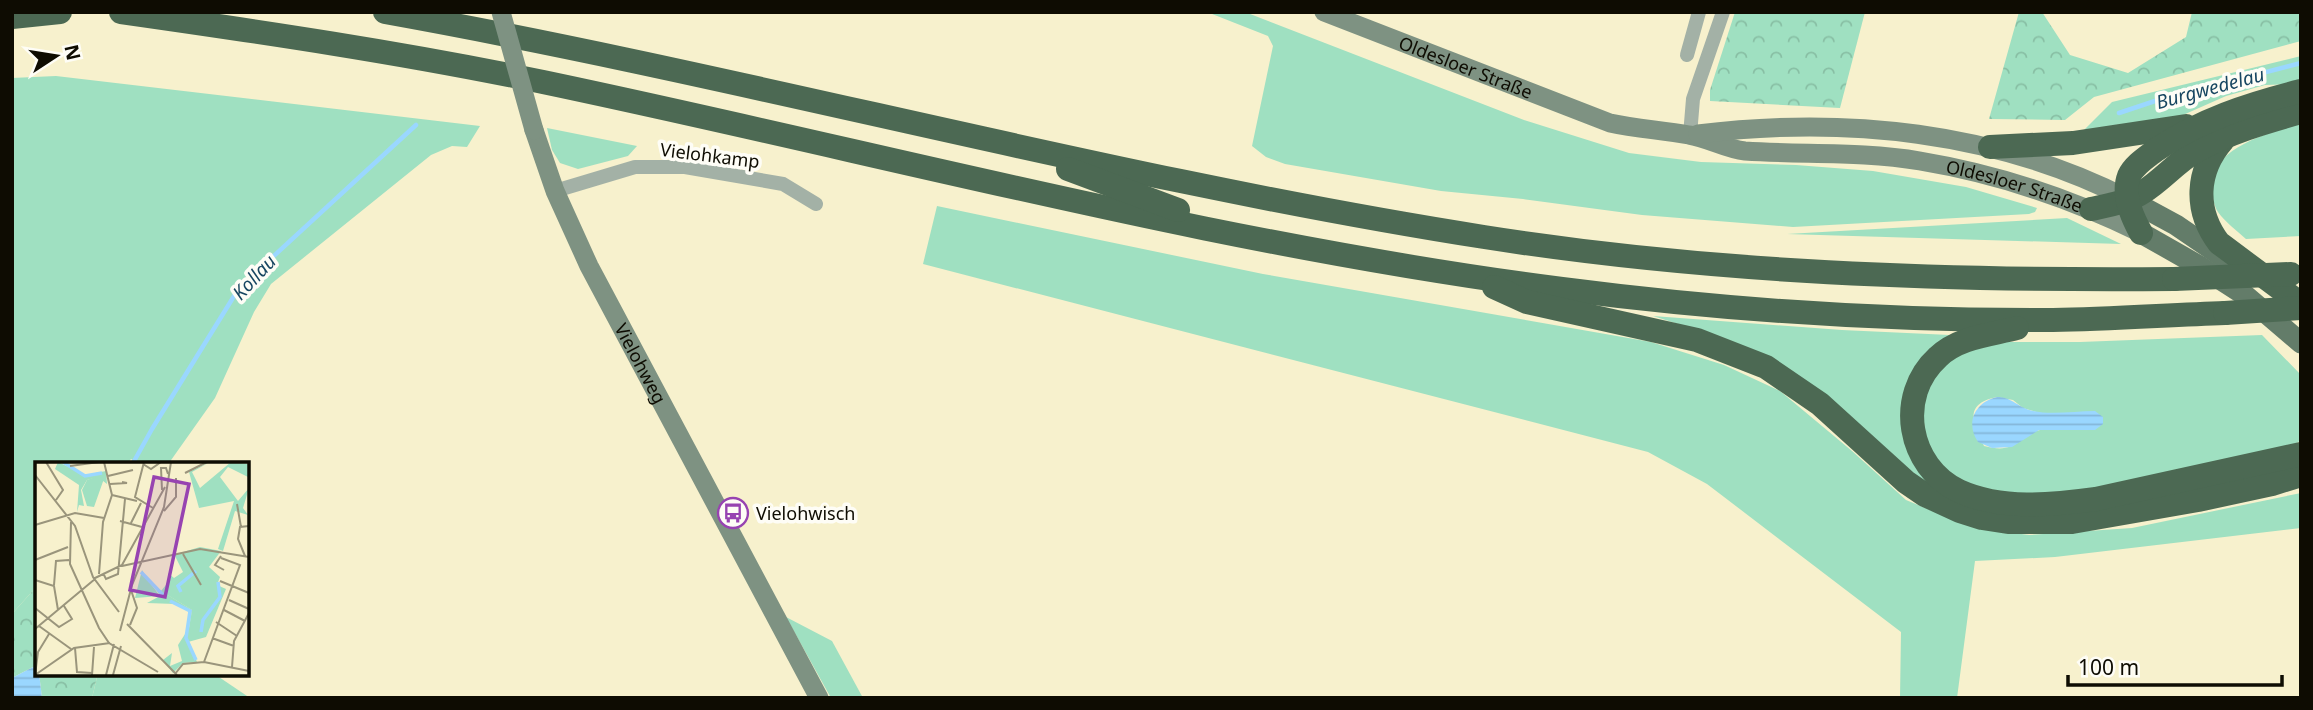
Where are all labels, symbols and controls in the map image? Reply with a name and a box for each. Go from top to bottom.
north arrow [21,21,91,91]
street label: Oldesloer Straße [1395,30,1536,104]
text: N [58,42,87,63]
water label: Burgwedelau [2153,61,2267,115]
street label: Vielohkamp [659,137,761,173]
street label: Oldesloer Straße [1944,154,2086,218]
water label: Kollau [226,249,282,305]
street label: Vielohweg [610,319,672,408]
inset map [35,462,248,675]
bus stop icon: Vielohwisch [716,496,750,530]
place label: Vielohwisch [756,501,855,525]
scale bar [2068,644,2282,688]
text: 100 m [2078,653,2139,681]

